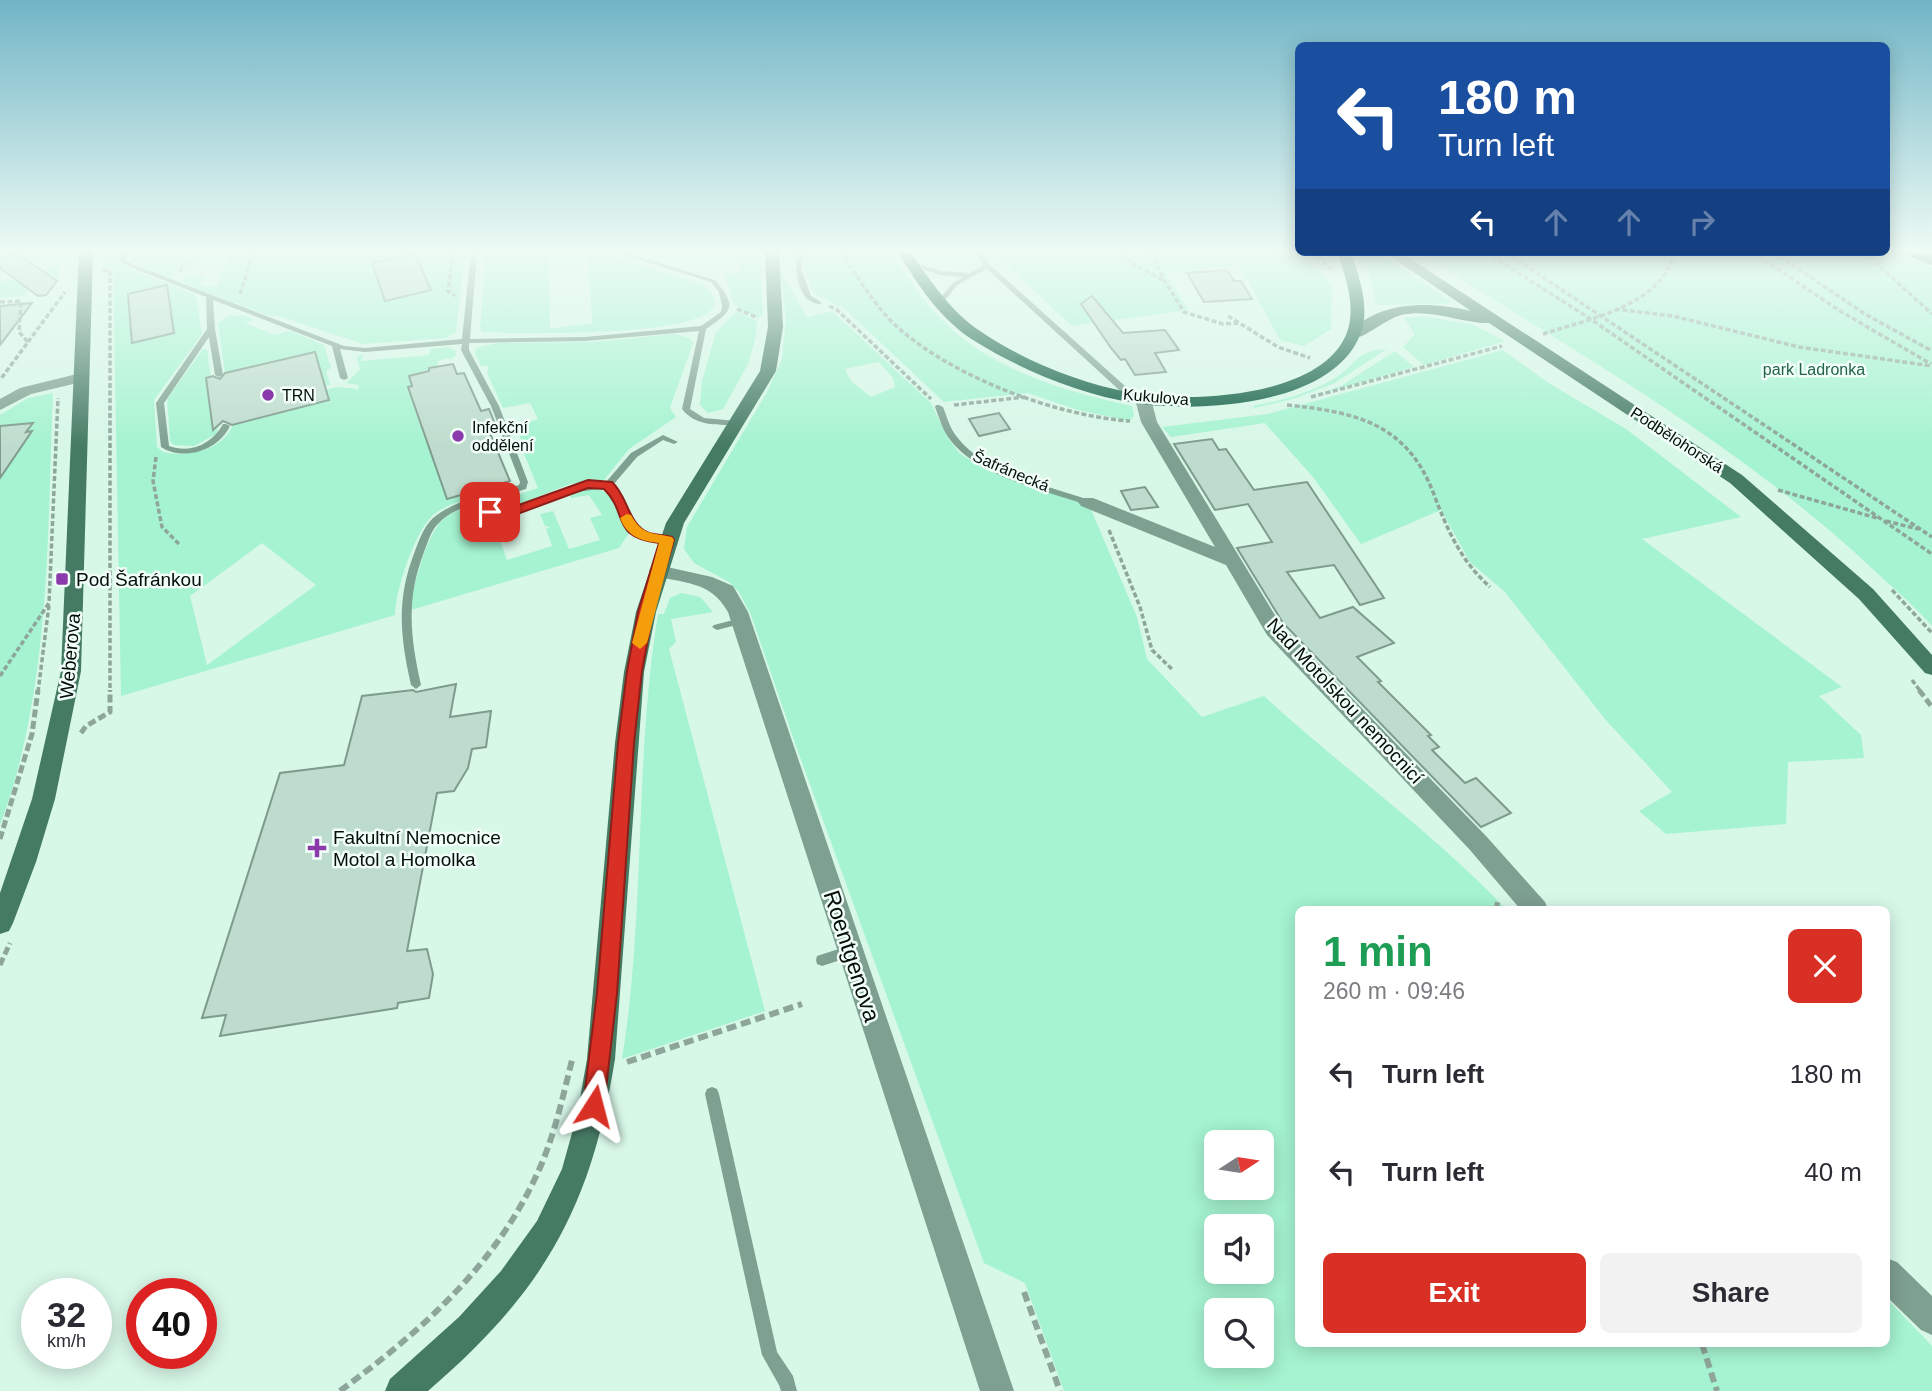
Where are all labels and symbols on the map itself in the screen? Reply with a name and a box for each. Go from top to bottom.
park label: park Ladronka [1763,361,1865,378]
street label: Kukulova [1122,386,1190,408]
marker: TRN [260,387,276,403]
place label: TRN [282,387,315,404]
street label: Podbělohorská [1628,404,1726,476]
place label: Infekční oddělení [472,419,534,454]
marker: Infekční oddělení [450,428,466,444]
street label: Šafránecká [970,446,1052,495]
pin [460,482,520,542]
place label: Pod Šafránkou [76,569,202,590]
marker: Pod Šafránkou [54,571,70,587]
street label: Weberova [56,612,84,700]
street label: Nad Motolskou nemocnicí [1263,614,1428,789]
place label: Fakultní Nemocnice Motol a Homolka [333,827,501,870]
marker: Fakultní Nemocnice Motol a Homolka [307,838,327,858]
street label: Roentgenova [818,887,886,1025]
position arrow [557,1069,631,1143]
north arrow [1204,1130,1274,1200]
speed limit sign: 40 [126,1278,217,1369]

